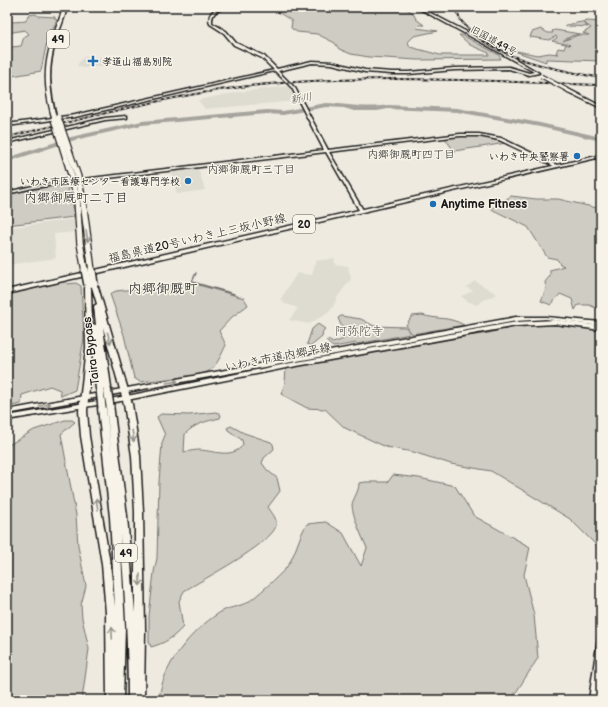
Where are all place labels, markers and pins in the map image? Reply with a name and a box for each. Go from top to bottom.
marker: 孝道山福島別院 [87,55,99,67]
place label: 孝道山福島別院 [102,56,172,68]
place label: いわき中央警察署 [489,151,569,163]
marker: いわき中央警察署 [572,151,582,161]
place label: いわき市医療センター看護専門学校 [20,176,180,188]
marker: いわき市医療センター看護専門学校 [183,176,193,186]
place label: Anytime Fitness [440,197,527,212]
marker: Anytime Fitness [428,199,438,209]

